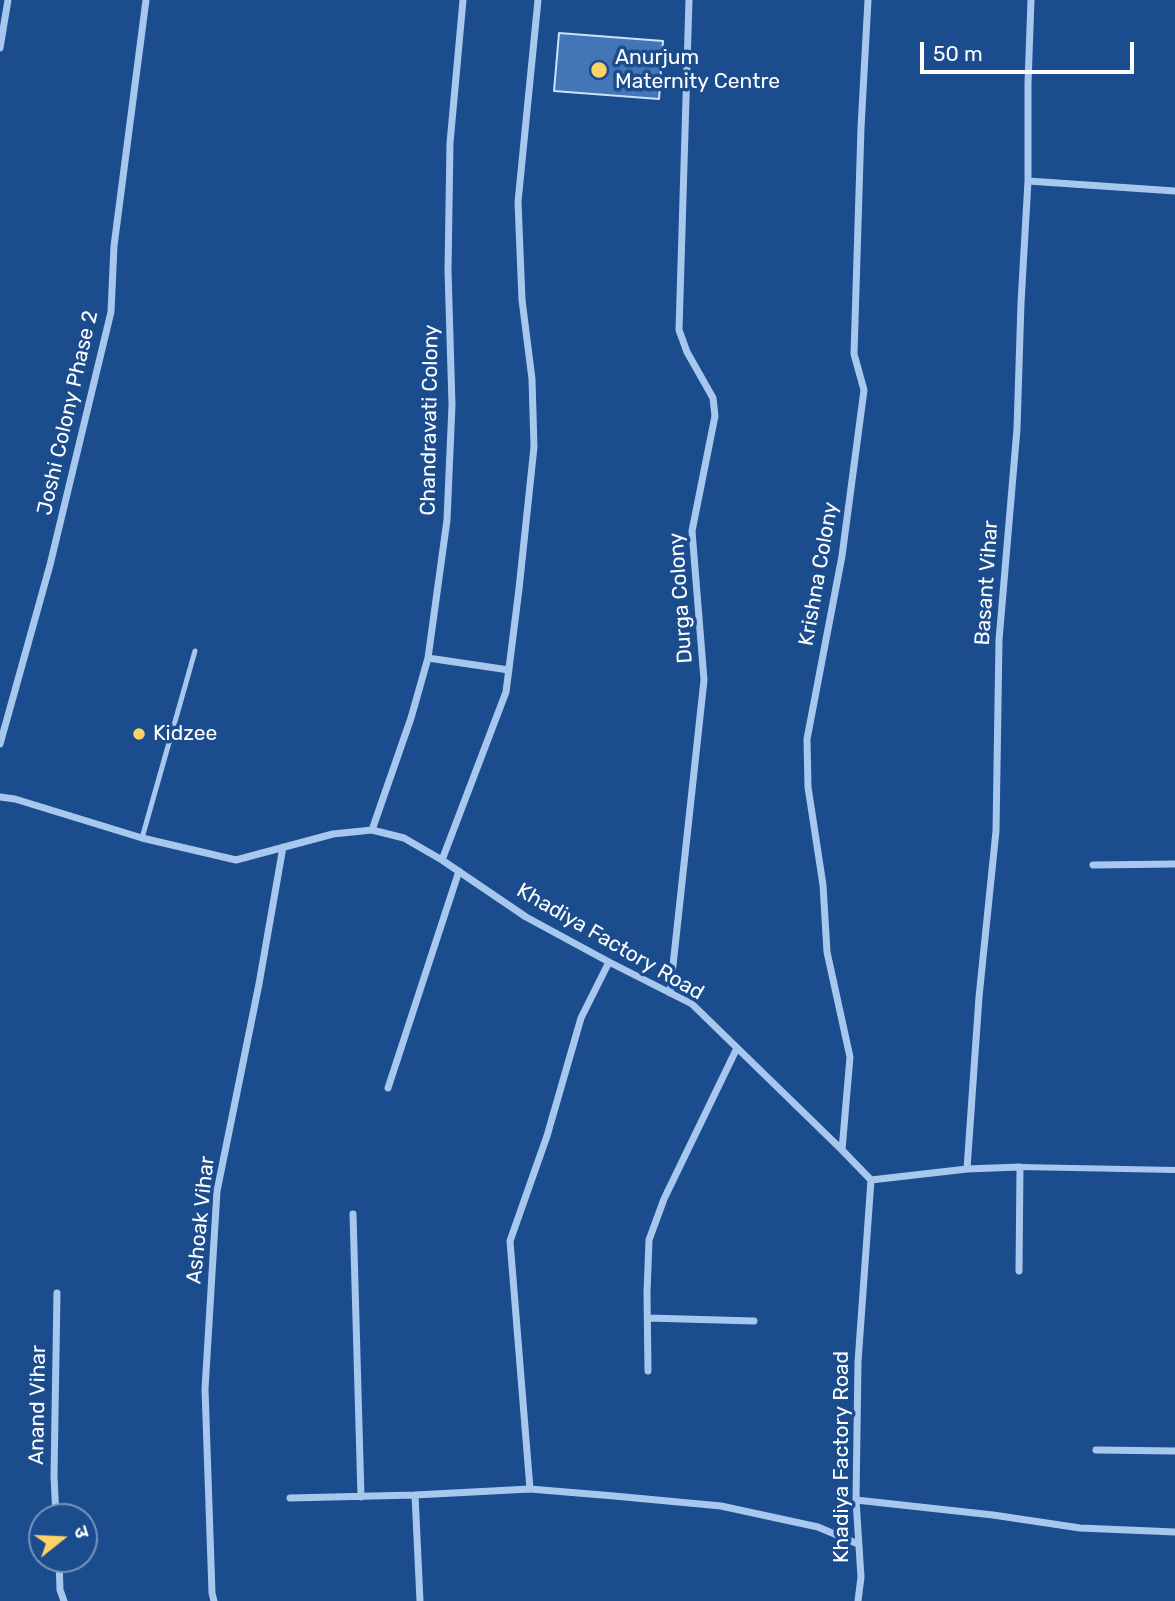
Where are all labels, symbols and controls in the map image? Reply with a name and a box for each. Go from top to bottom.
scale bar [923,28,1136,72]
text: 50 m [933,41,983,66]
place label: Anurjum Maternity Centre [615,45,780,95]
marker: Anurjum Maternity Centre [589,60,609,80]
street label: Joshi Colony Phase 2 [32,308,104,518]
street label: Chandravati Colony [416,324,444,516]
street label: Krishna Colony [794,500,844,648]
street label: Basant Vihar [970,520,1004,646]
street label: Durga Colony [664,532,698,664]
place label: Kidzee [153,721,217,747]
marker: Kidzee [131,726,147,742]
street label: Khadiya Factory Road [512,878,708,1006]
street label: Ashoak Vihar [182,1155,220,1285]
street label: Anand Vihar [24,1345,52,1465]
street label: Khadiya Factory Road [829,1351,855,1563]
north arrow [28,1503,98,1573]
text: उ [69,1523,94,1541]

